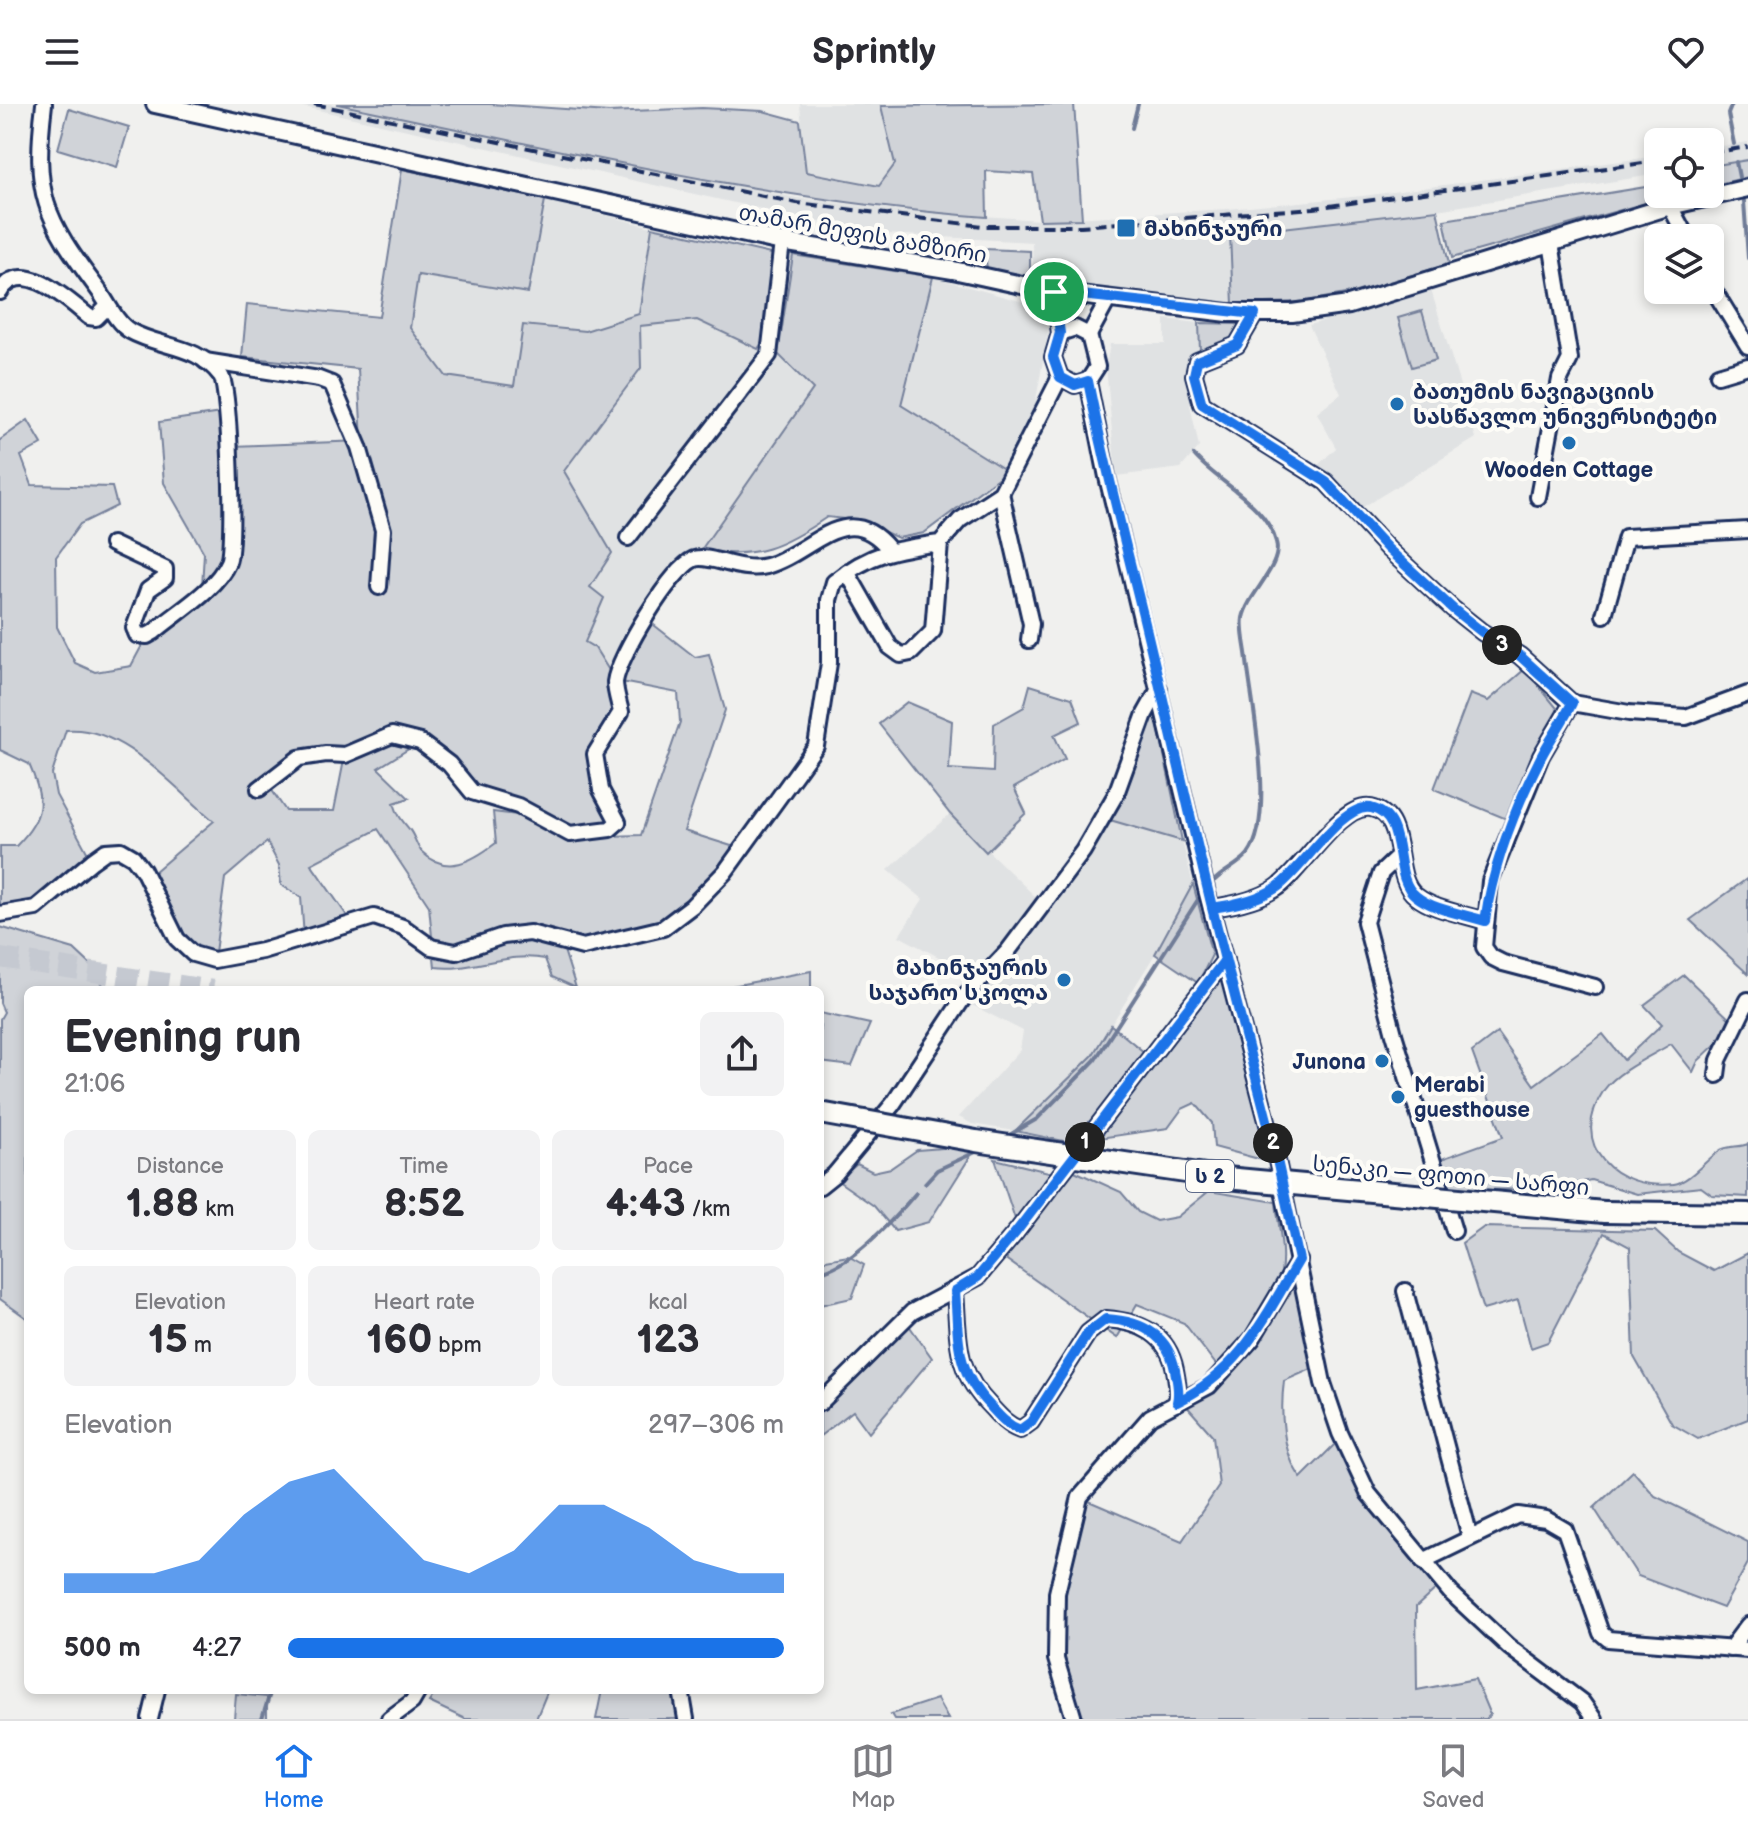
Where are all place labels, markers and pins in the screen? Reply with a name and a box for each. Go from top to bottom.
place label: მახინჯაური [1144,216,1283,243]
marker: მახინჯაური [1115,217,1137,239]
pin [1020,258,1088,326]
place label: ბათუმის ნავიგაციის სასწავლო უნივერსიტეტი [1413,379,1717,431]
marker: ბათუმის ნავიგაციის სასწავლო უნივერსიტეტი [1388,395,1406,413]
marker: Wooden Cottage [1560,434,1578,452]
place label: Wooden Cottage [1485,457,1653,484]
pin: 3 [1482,625,1522,665]
place label: მახინჯაურის საჯარო სკოლა [868,955,1048,1007]
marker: მახინჯაურის საჯარო სკოლა [1055,971,1073,989]
place label: Junona [1293,1049,1366,1076]
marker: Junona [1373,1052,1391,1070]
place label: Merabi guesthouse [1414,1072,1530,1124]
marker: Merabi guesthouse [1389,1088,1407,1106]
pin: 1 [1065,1122,1105,1162]
pin: 2 [1253,1123,1293,1163]

